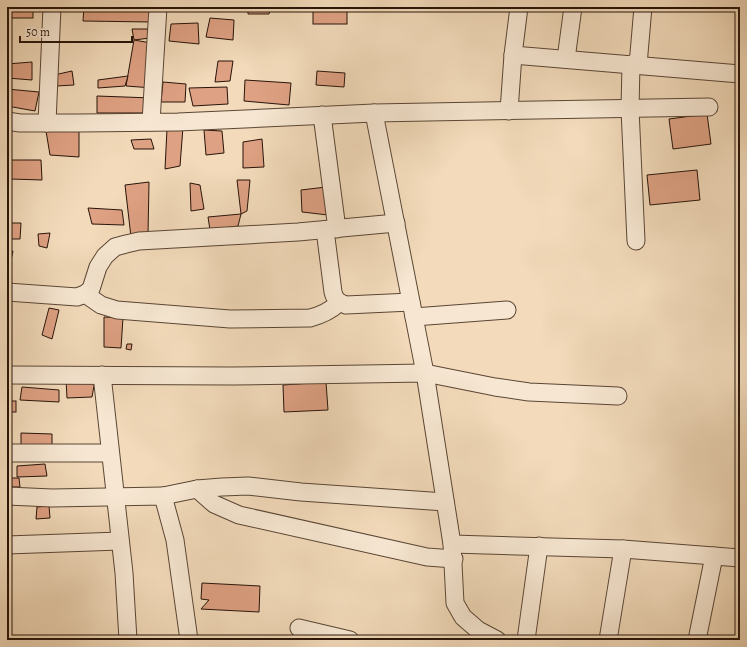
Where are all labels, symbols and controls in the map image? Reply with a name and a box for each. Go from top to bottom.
scale bar [20,18,132,44]
text: 50 m [26,24,50,40]

